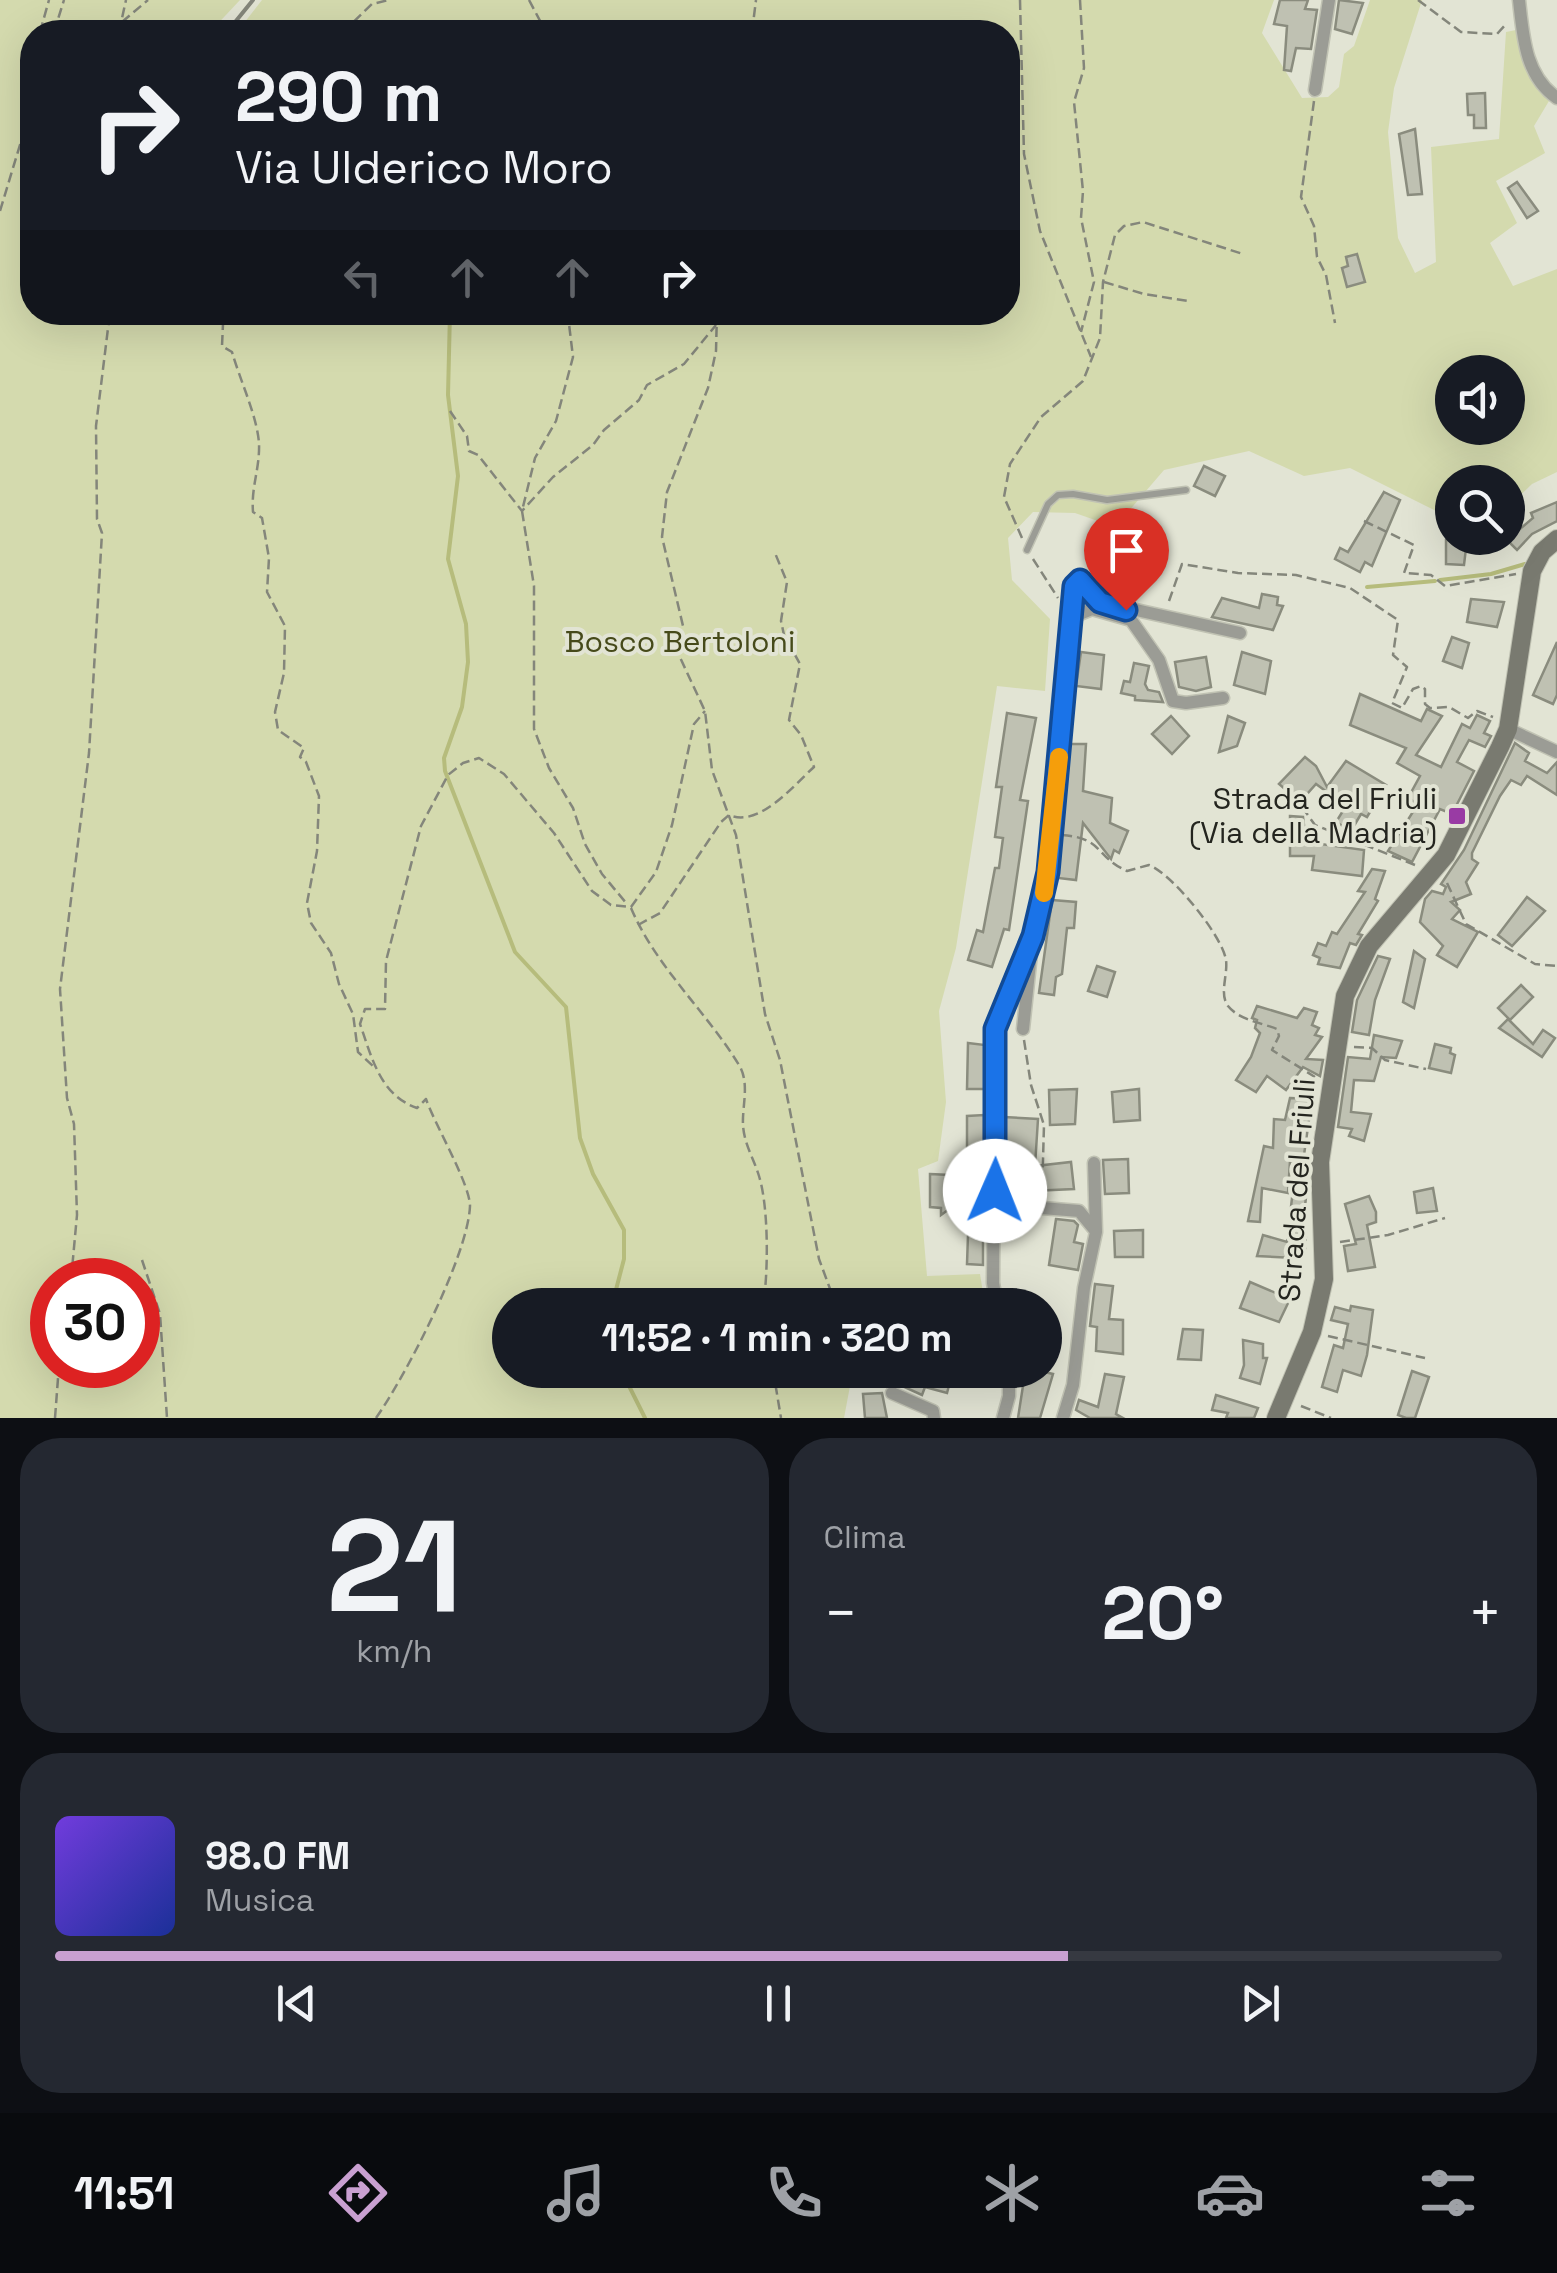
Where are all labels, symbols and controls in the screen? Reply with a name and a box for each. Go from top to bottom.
text: 290 m [235,52,442,141]
icon: right [70,60,200,190]
text: Via Ulderico Moro [235,139,613,196]
icon: left [335,250,390,305]
icon: ahead [440,250,495,305]
icon: ahead [545,250,600,305]
icon: right [650,250,705,305]
map controls [1435,355,1525,555]
button: sound [1435,355,1525,445]
button: search [1435,465,1525,555]
pin [1084,508,1169,611]
icon: arrive [1099,523,1154,578]
park label: Bosco Bertoloni [565,622,795,661]
place label: Strada del Friuli (Via della Madria) [1189,779,1437,852]
marker: Strada del Friuli (Via della Madria) [1446,805,1468,827]
street label: Strada del Friuli [1269,1077,1324,1303]
position arrow [943,1139,1047,1243]
speed limit sign: 30 [30,1258,160,1388]
text: 11:52 · 1 min · 320 m [601,1314,953,1362]
text: 21 [326,1483,462,1649]
text: Clima [824,1517,906,1557]
text: 20° [1101,1565,1224,1661]
text: − [824,1578,858,1648]
text: + [1468,1578,1502,1648]
text: km/h [356,1631,432,1671]
text: 98.0 FM [205,1832,350,1880]
text: Musica [205,1880,315,1920]
icon: previous [269,1976,324,2031]
icon: pause [751,1976,806,2031]
icon: next [1233,1976,1288,2031]
icon: directions [323,2158,393,2228]
icon: music [541,2158,611,2228]
icon: phone [759,2158,829,2228]
icon: climate [977,2158,1047,2228]
icon: car [1195,2158,1265,2228]
icon: filters [1413,2158,1483,2228]
text: 11:51 [74,2165,175,2222]

